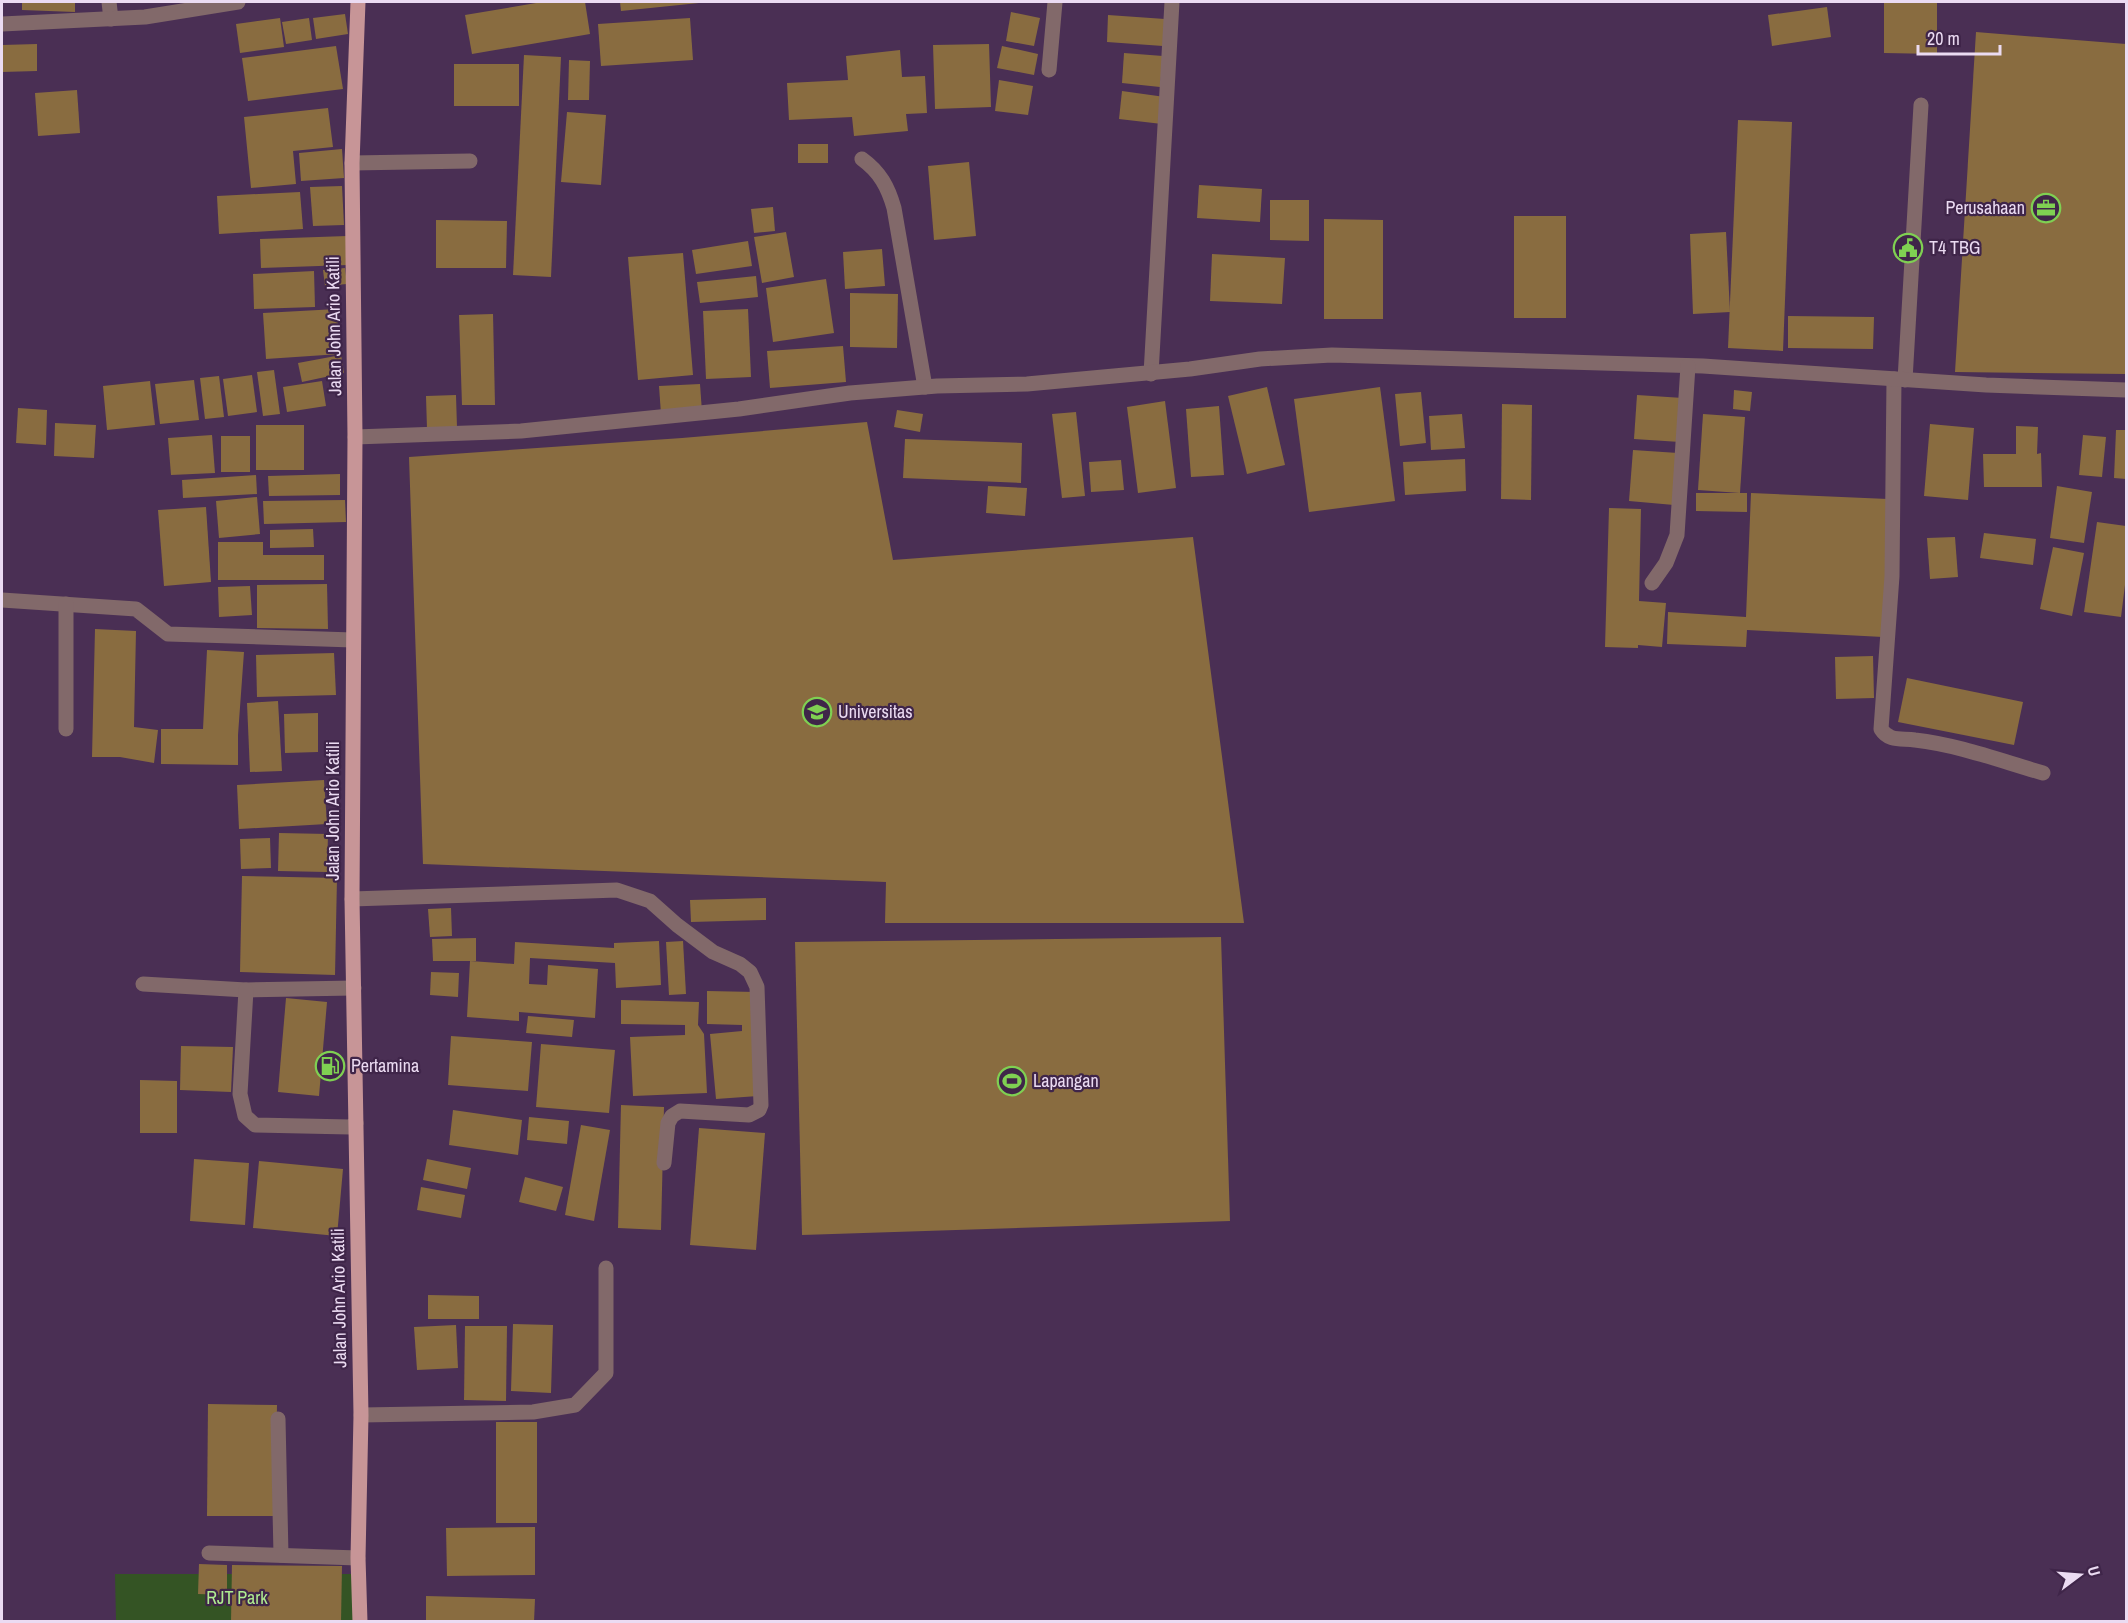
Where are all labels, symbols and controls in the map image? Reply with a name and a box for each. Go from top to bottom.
scale bar [1918,18,2000,56]
text: 20 m [1927,26,1960,51]
office icon: Perusahaan [2030,192,2062,224]
place label: Perusahaan [1945,195,2025,220]
public building icon: T4 TBG [1892,232,1924,264]
place label: T4 TBG [1929,235,1980,260]
street label: Jalan John Ario Katili [320,256,347,396]
school or university icon: Universitas [801,696,833,728]
place label: Universitas [838,699,913,724]
street label: Jalan John Ario Katili [320,741,345,881]
fuel station icon: Pertamina [314,1050,346,1082]
place label: Pertamina [351,1053,419,1078]
sports icon: Lapangan [996,1065,1028,1097]
place label: Lapangan [1033,1068,1099,1093]
street label: Jalan John Ario Katili [325,1228,352,1368]
north arrow [2050,1545,2110,1605]
text: U [2083,1563,2106,1578]
park label: RJT Park [206,1585,268,1610]

